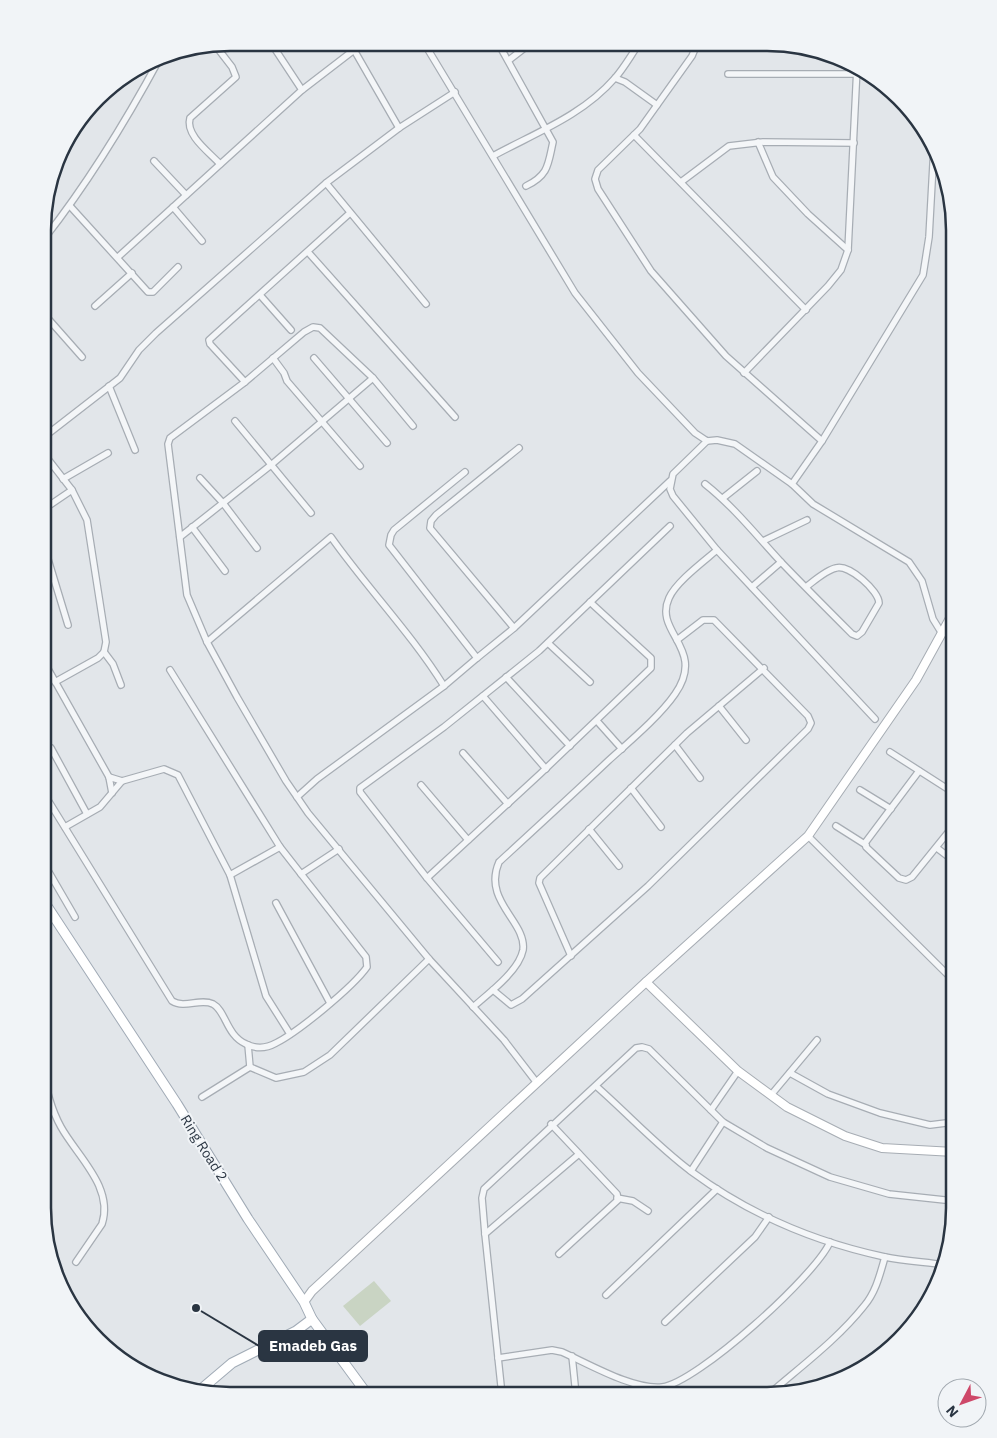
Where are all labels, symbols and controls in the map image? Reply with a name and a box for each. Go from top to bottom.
street label: Ring Road 2 [176,1111,232,1185]
callout: Emadeb Gas [259,1331,367,1361]
text: Emadeb Gas [269,1336,358,1355]
north arrow [937,1378,987,1428]
text: N [942,1402,962,1421]

